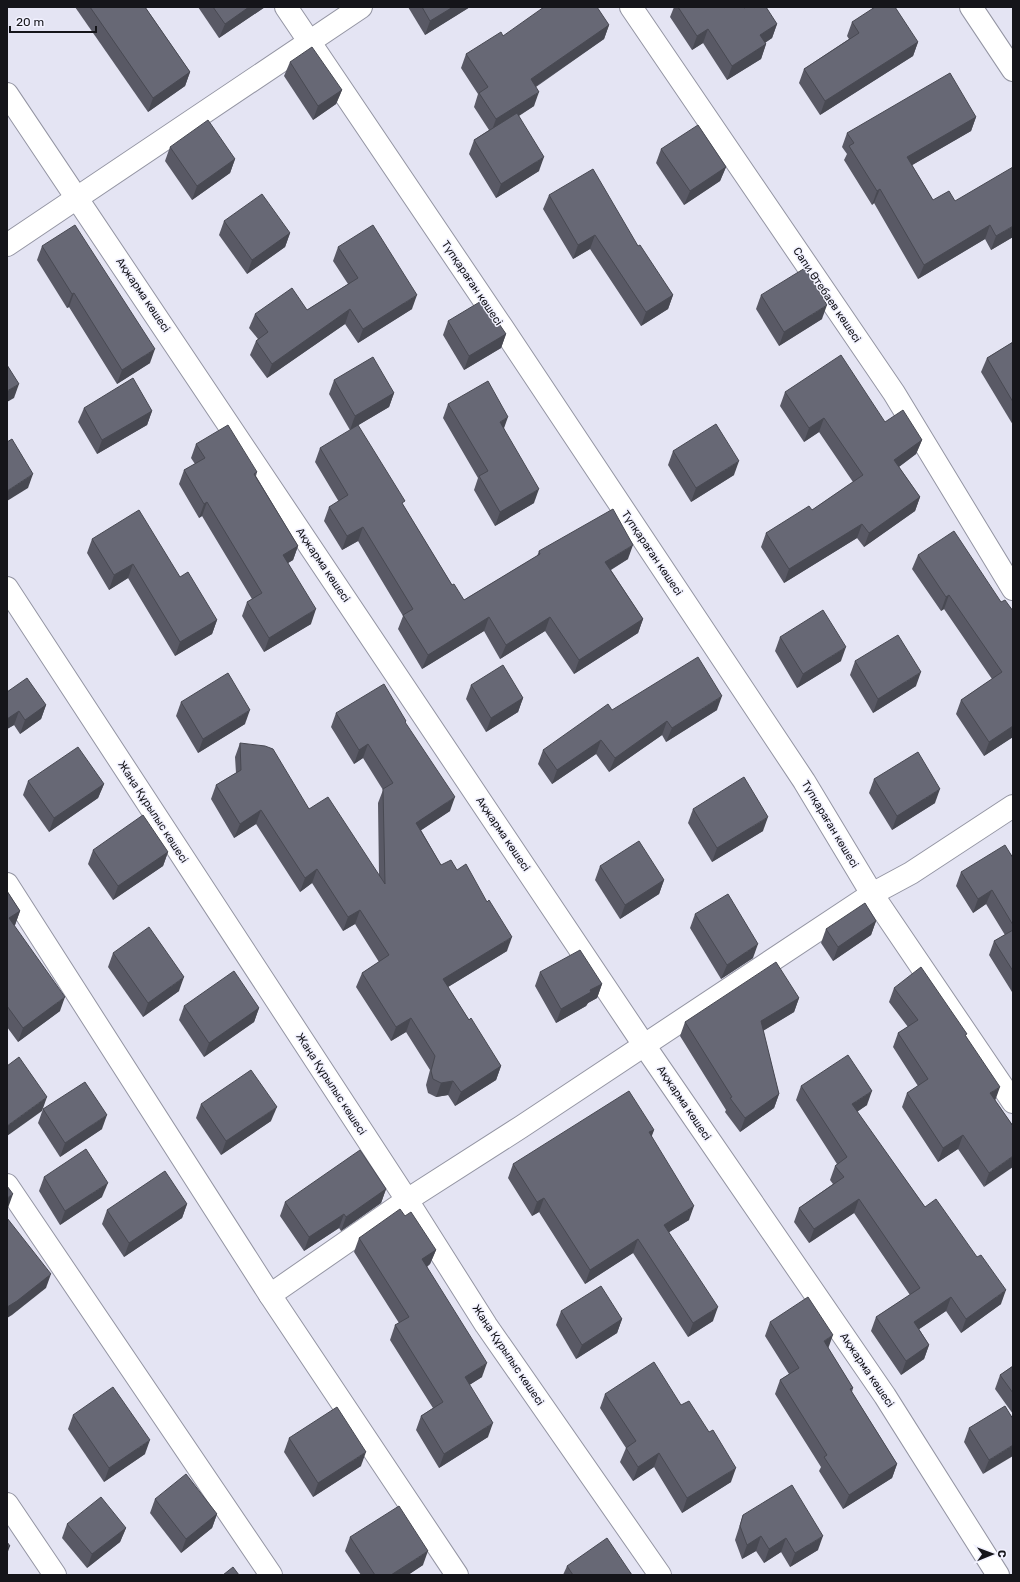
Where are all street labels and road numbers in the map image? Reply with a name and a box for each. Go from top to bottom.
street label: Түпқараған көшесі [439,238,505,328]
street label: Сапи Өтебаев көшесі [790,245,864,345]
street label: Ақжарма көшесі [113,255,173,335]
street label: Түпқараған көшесі [619,508,685,598]
street label: Ақжарма көшесі [293,525,353,605]
street label: Жаңа Құрылыс көшесі [115,759,191,865]
street label: Түпқараған көшесі [799,778,861,870]
street label: Ақжарма көшесі [473,794,533,874]
street label: Жаңа Құрылыс көшесі [293,1031,369,1137]
street label: Ақжарма көшесі [654,1063,714,1143]
street label: Жаңа Құрылыс көшесі [469,1302,547,1408]
street label: Ақжарма көшесі [837,1330,897,1410]

